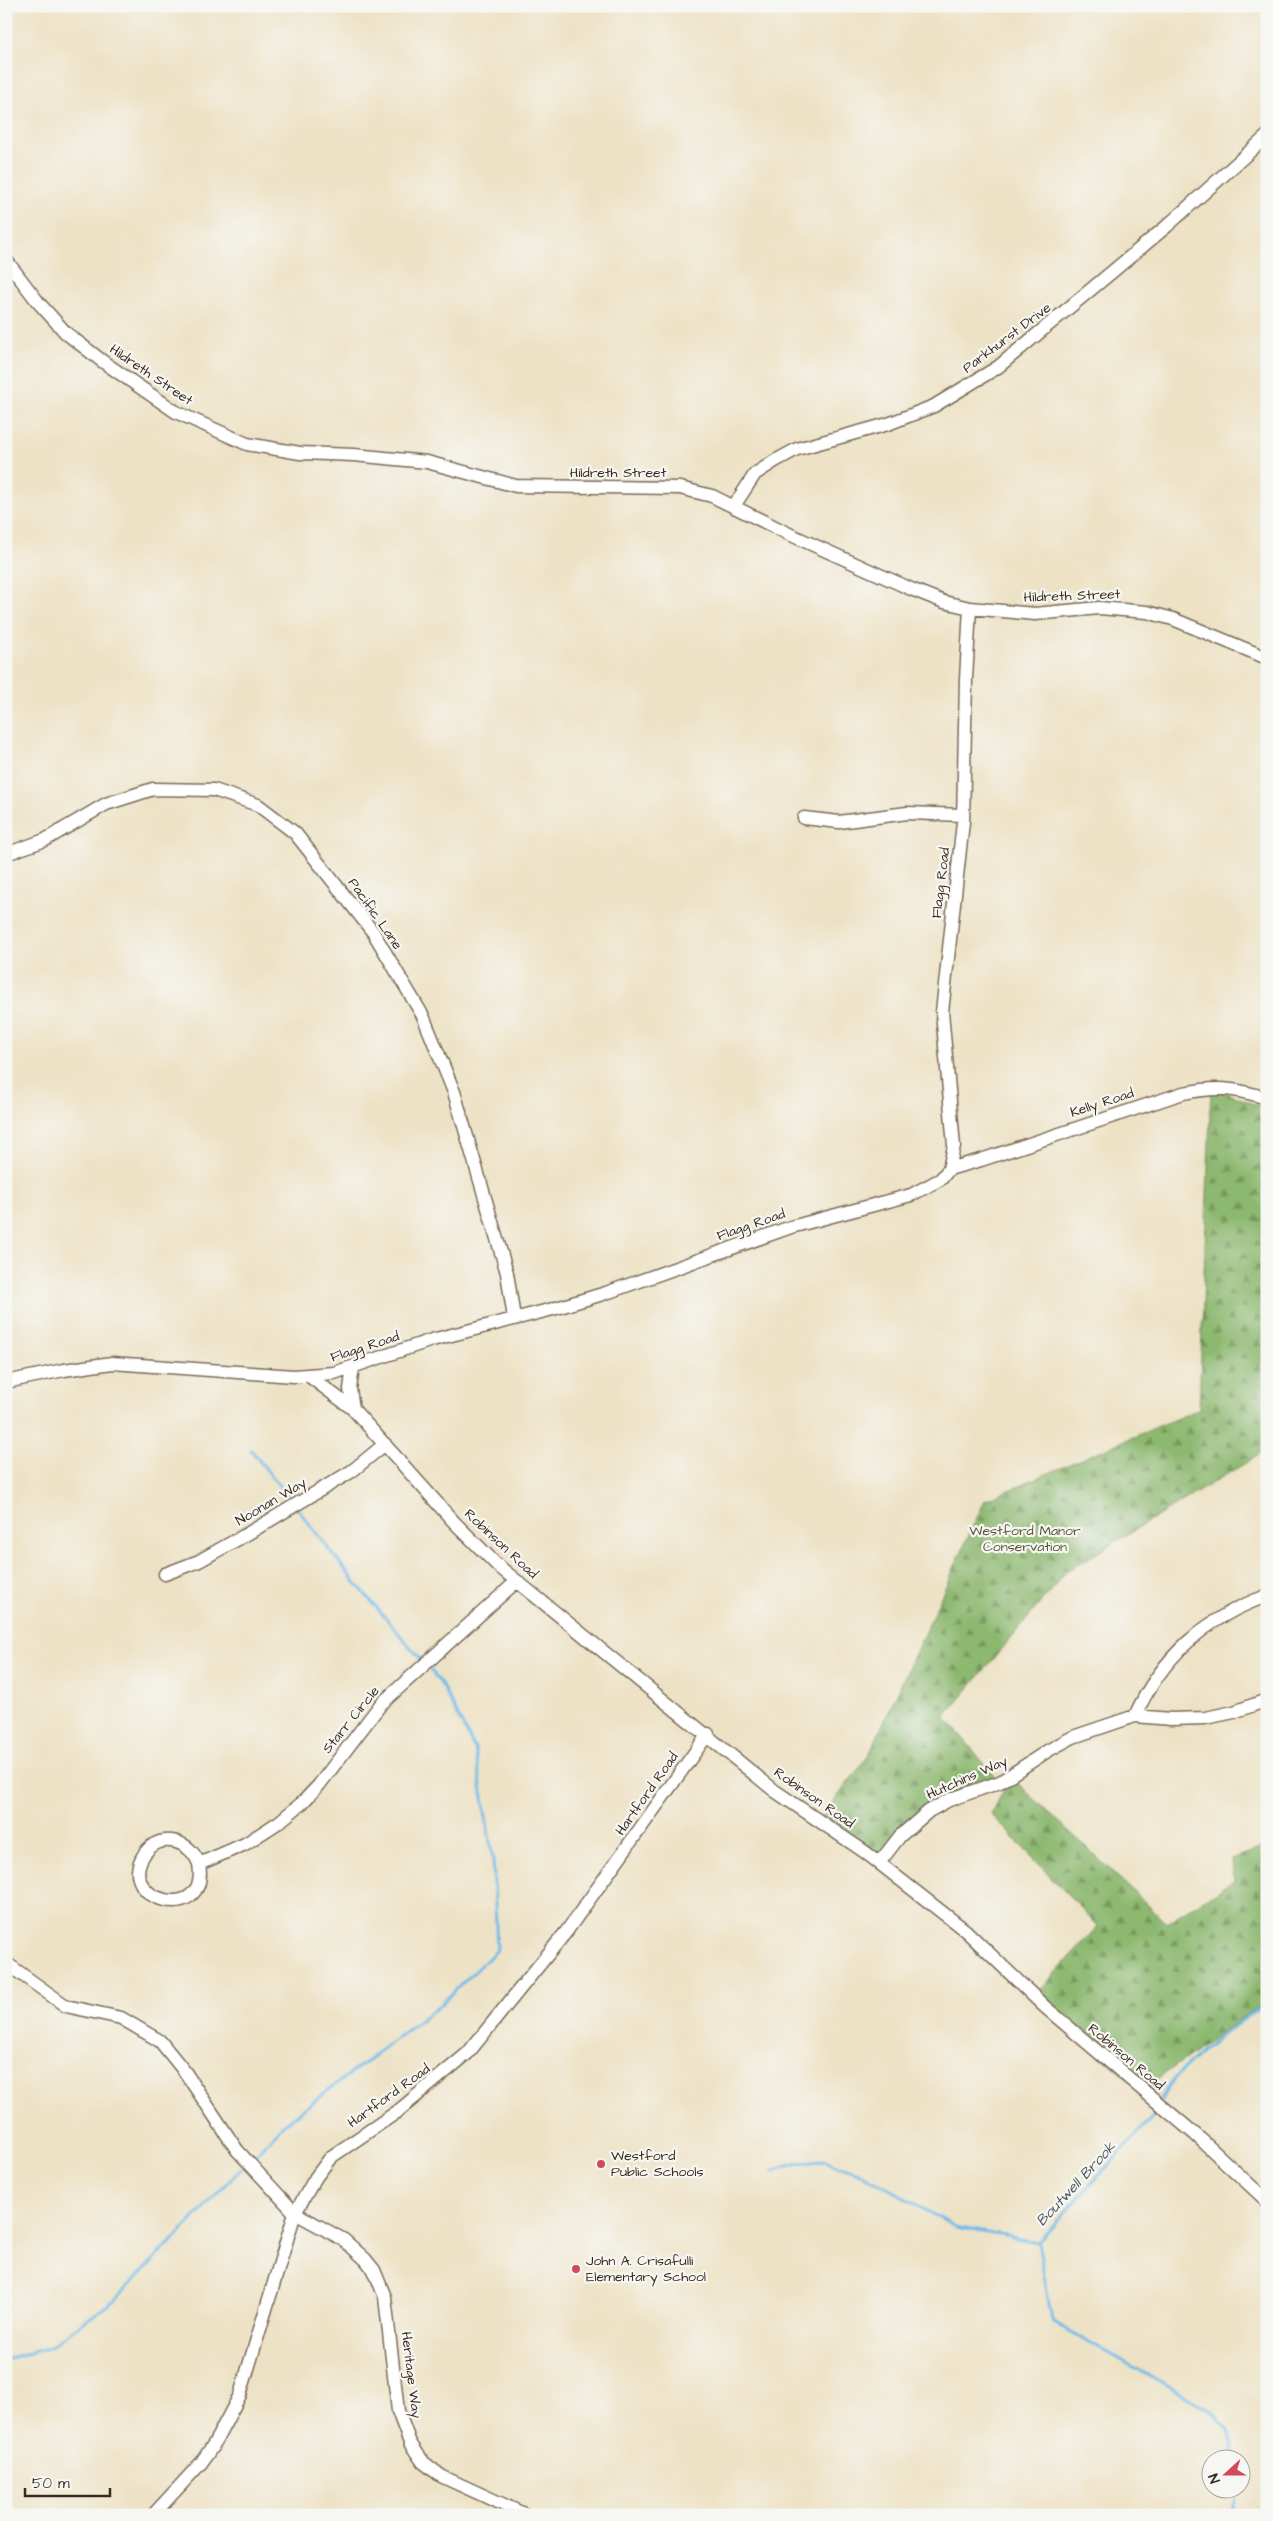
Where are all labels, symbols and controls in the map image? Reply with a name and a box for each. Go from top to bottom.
street label: Parkhurst Drive [959,298,1056,378]
street label: Hildreth Street [105,340,197,411]
street label: Hildreth Street [570,463,667,483]
street label: Hildreth Street [1023,584,1121,608]
street label: Flagg Road [927,846,955,920]
street label: Pacific Lane [343,874,407,954]
street label: Kelly Road [1068,1083,1136,1123]
street label: Flagg Road [714,1204,788,1246]
street label: Flagg Road [328,1326,402,1368]
street label: Noonan Way [232,1473,310,1531]
street label: Robinson Road [460,1504,542,1584]
park label: Westford Manor Conservation [969,1521,1081,1557]
street label: Starr Circle [318,1682,385,1758]
street label: Hartford Road [611,1748,683,1840]
street label: Hutchins Way [923,1751,1011,1805]
street label: Robinson Road [770,1763,858,1833]
street label: Robinson Road [1083,2019,1169,2095]
street label: Hartford Road [344,2059,434,2133]
water label: Boutwell Brook [1031,2136,1121,2231]
place label: Westford Public Schools [611,2146,703,2182]
marker: Westford Public Schools [595,2158,607,2170]
place label: John A. Crisafulli Elementary School [586,2251,706,2287]
marker: John A. Crisafulli Elementary School [570,2263,582,2275]
street label: Heritage Way [396,2331,426,2420]
north arrow [1200,2448,1250,2498]
scale bar [25,2466,110,2498]
text: N [1204,2470,1226,2486]
text: 50 m [32,2473,70,2494]

